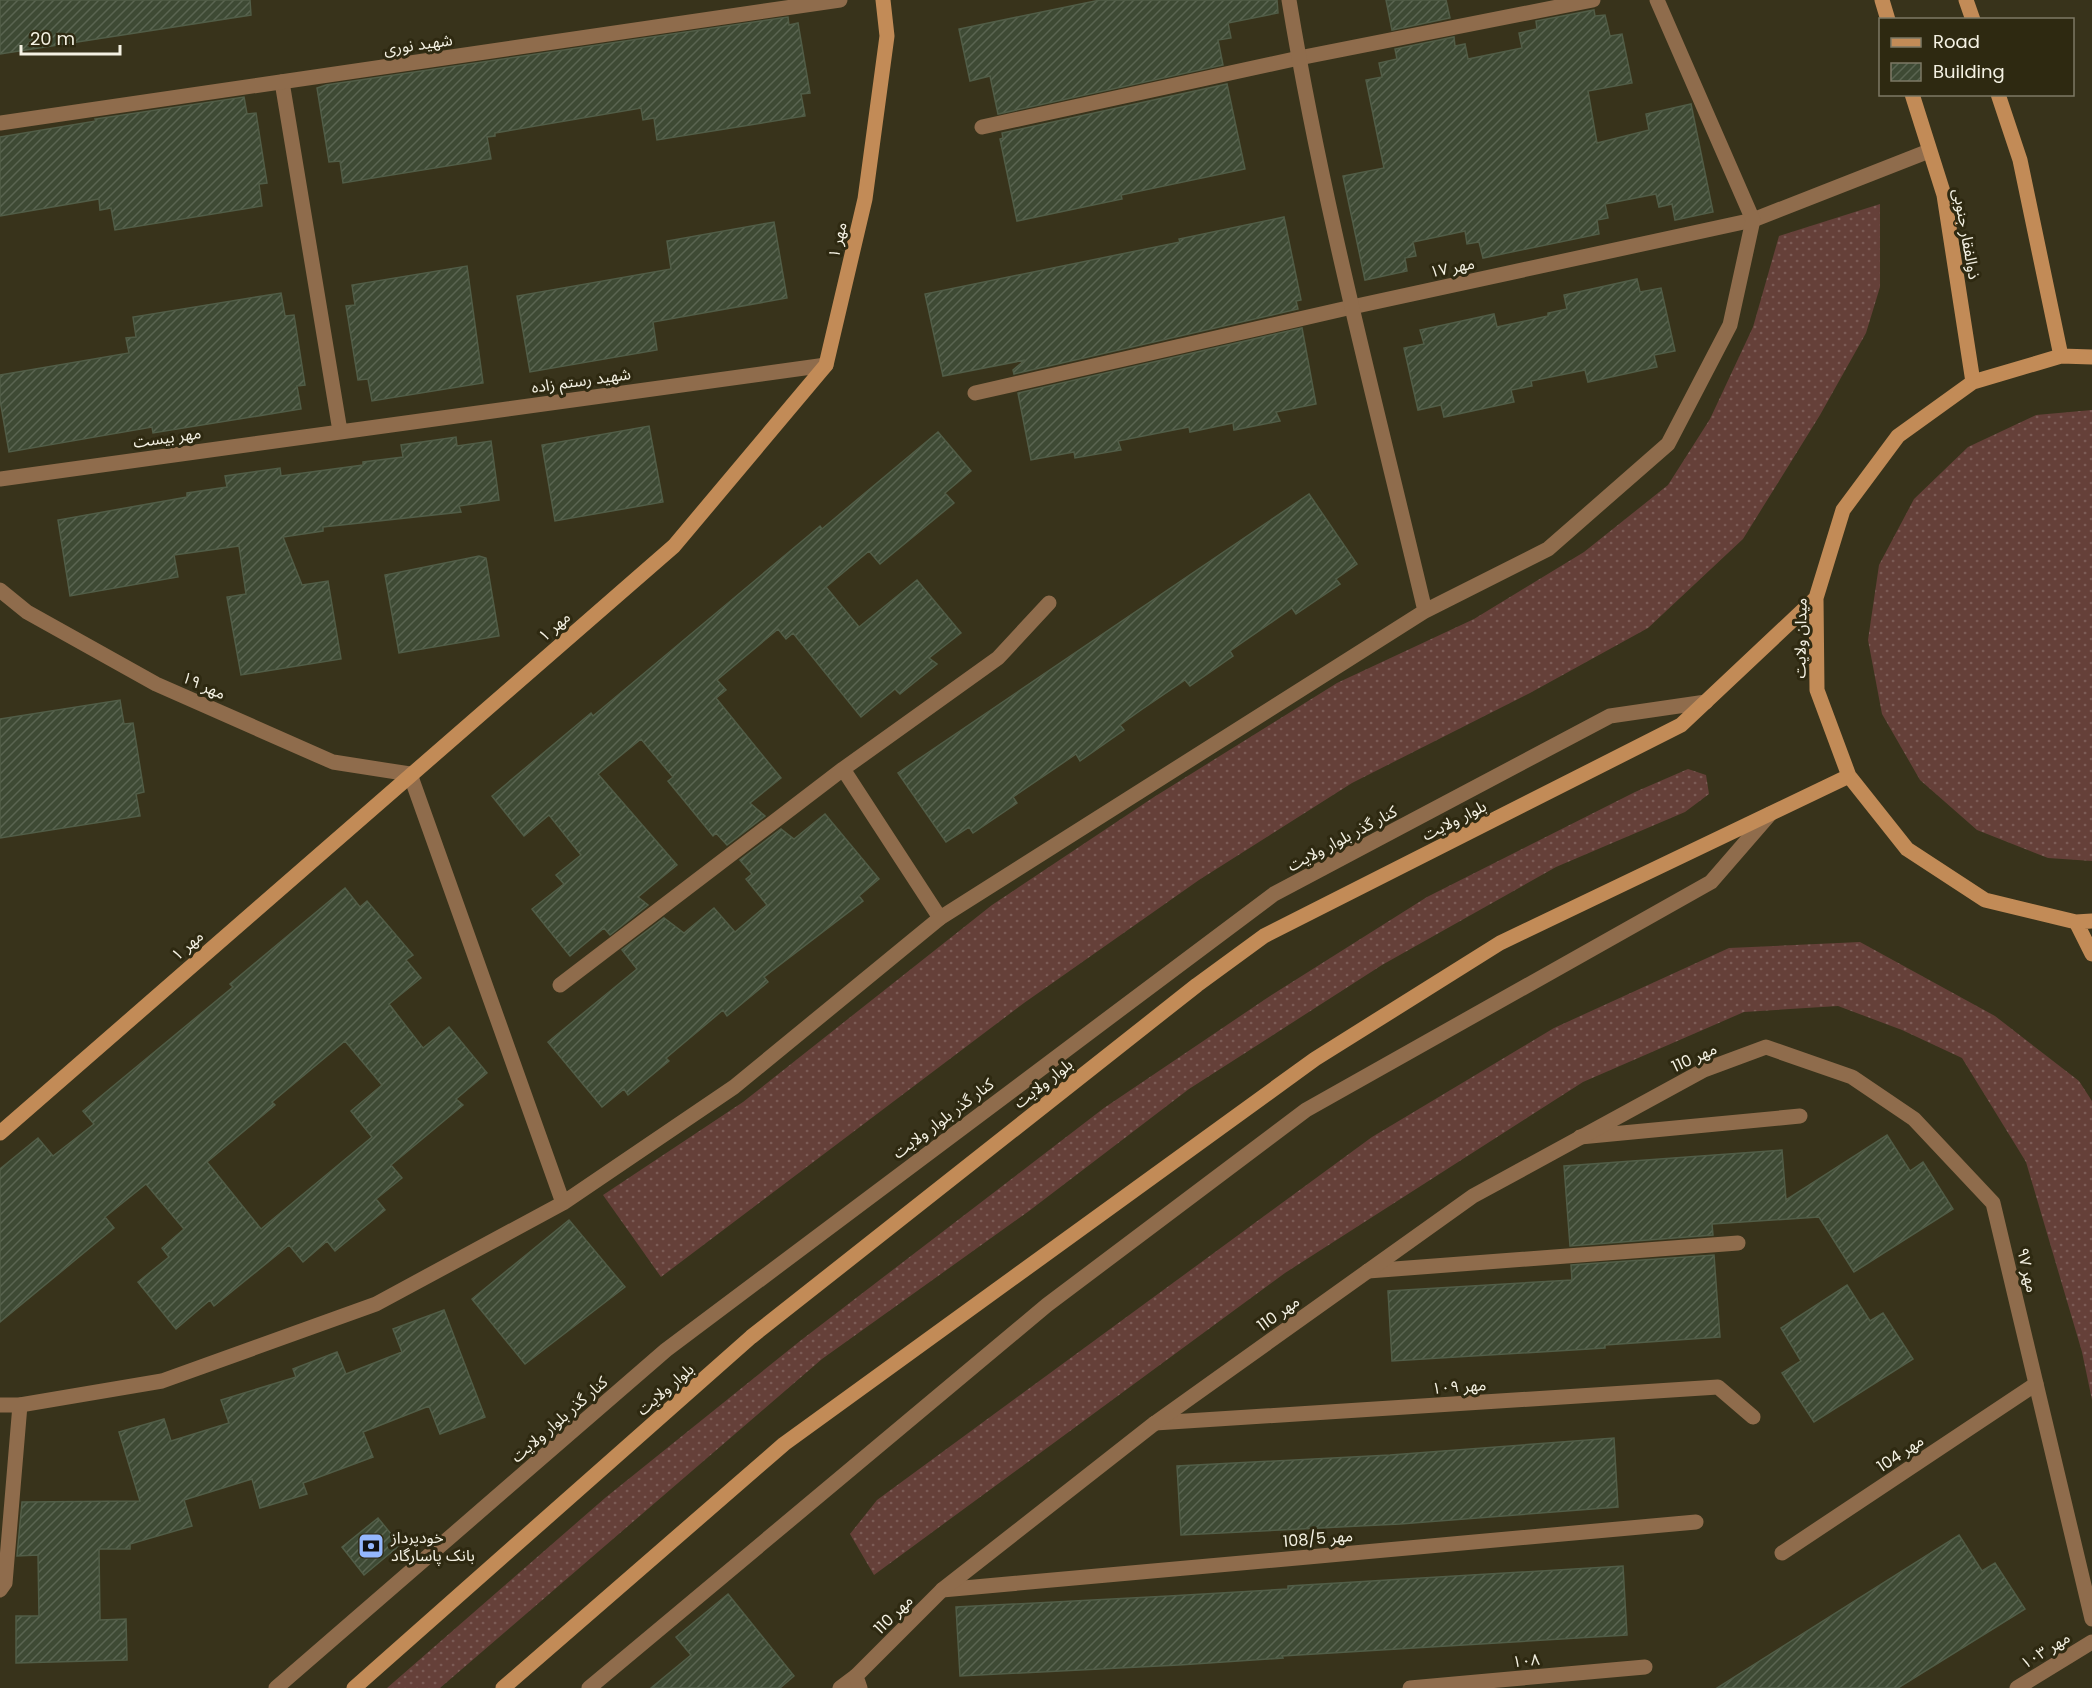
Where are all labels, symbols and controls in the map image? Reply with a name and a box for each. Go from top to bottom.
scale bar [21,18,120,56]
legend [1879,18,2074,96]
text: 20 m [30,26,75,51]
street label: شهید نوری [382,28,454,61]
text: Road [1933,29,1980,54]
text: Building [1933,59,2005,84]
street label: ذوالفقار جنوبی [1947,187,1986,281]
street label: مهر ۱ [822,220,853,260]
street label: مهر ۱۷ [1427,252,1477,283]
street label: شهید رستم زاده [530,362,632,400]
street label: مهر بیست [132,421,203,454]
street label: میدان ولایت [1788,597,1813,679]
street label: مهر ۱ [533,606,576,647]
street label: مهر ۱۹ [178,666,229,705]
street label: بلوار ولایت [1418,794,1490,846]
street label: کنار گذر بلوار ولایت [1283,800,1402,877]
street label: مهر ۱ [166,925,209,966]
street label: مهر 110 [1668,1037,1721,1078]
street label: بلوار ولایت [1009,1053,1078,1114]
street label: کنار گذر بلوار ولایت [888,1072,999,1164]
street label: مهر ۹۷ [2011,1245,2044,1295]
street label: مهر 110 [1252,1290,1304,1337]
street label: بلوار ولایت [632,1358,699,1421]
street label: کنار گذر بلوار ولایت [506,1371,613,1468]
street label: مهر ۱۰۹ [1431,1373,1487,1400]
street label: مهر 104 [1872,1429,1928,1478]
street label: مهر 108/5 [1282,1524,1354,1553]
place label: خودپرداز بانک پاسارگاد [390,1526,475,1567]
bank icon: خودپرداز بانک پاسارگاد [356,1531,386,1561]
street label: مهر 110 [868,1589,918,1639]
street label: مهر ۱۰۳ [2016,1626,2075,1675]
street label: ۱۰۸ [1511,1648,1541,1673]

